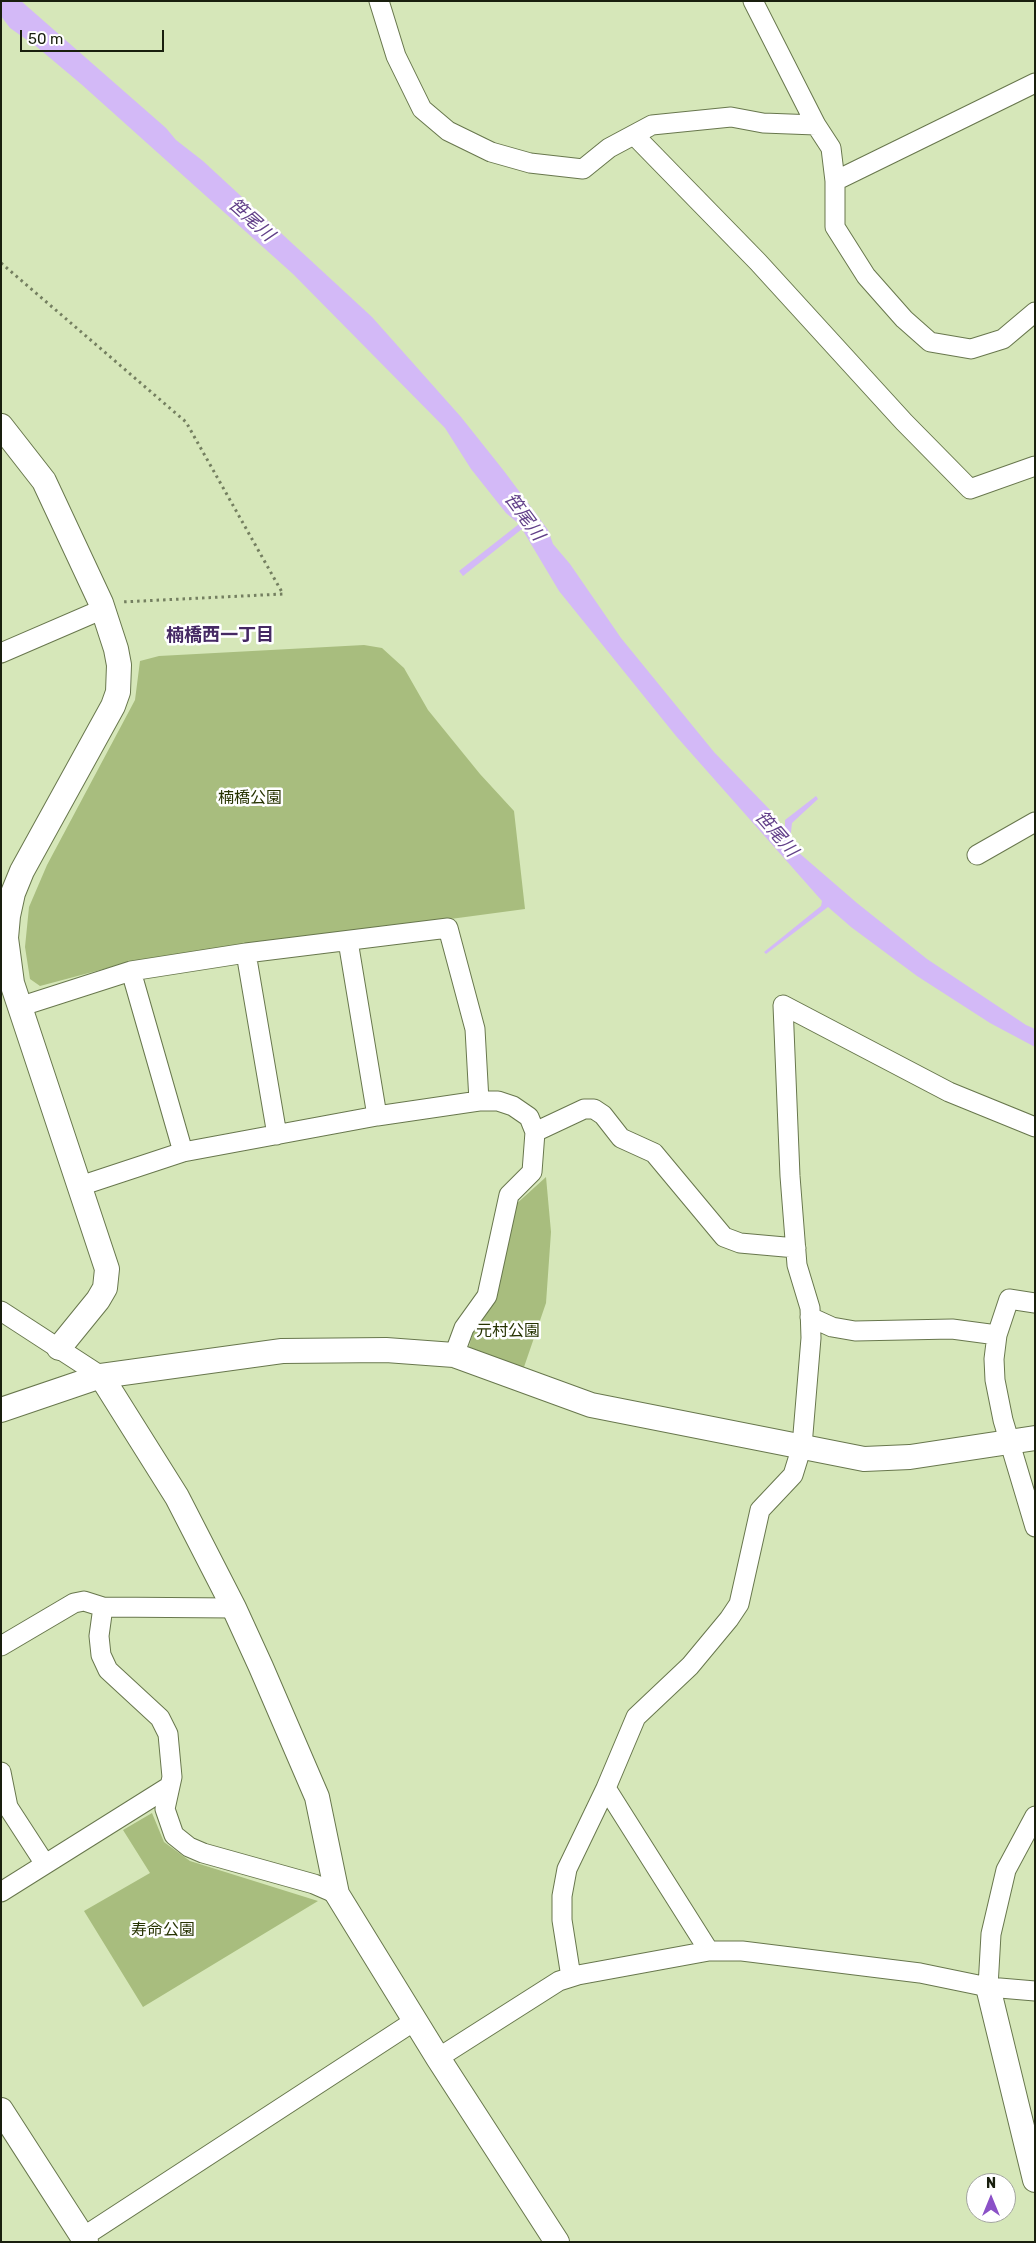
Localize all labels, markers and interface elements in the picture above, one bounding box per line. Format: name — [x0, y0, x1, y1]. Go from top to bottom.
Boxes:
scale bar — [22, 20, 166, 52]
text: 50 m — [28, 30, 63, 48]
water label: 笹尾川 — [224, 194, 278, 246]
water label: 笹尾川 — [499, 489, 549, 545]
district label: 楠橋西一丁目 — [166, 625, 274, 647]
park label: 楠橋公園 — [218, 788, 282, 808]
water label: 笹尾川 — [750, 807, 802, 861]
park label: 元村公園 — [476, 1321, 540, 1341]
park label: 寿命公園 — [131, 1920, 195, 1940]
north arrow — [966, 2173, 1016, 2223]
text: N — [986, 2175, 996, 2192]

